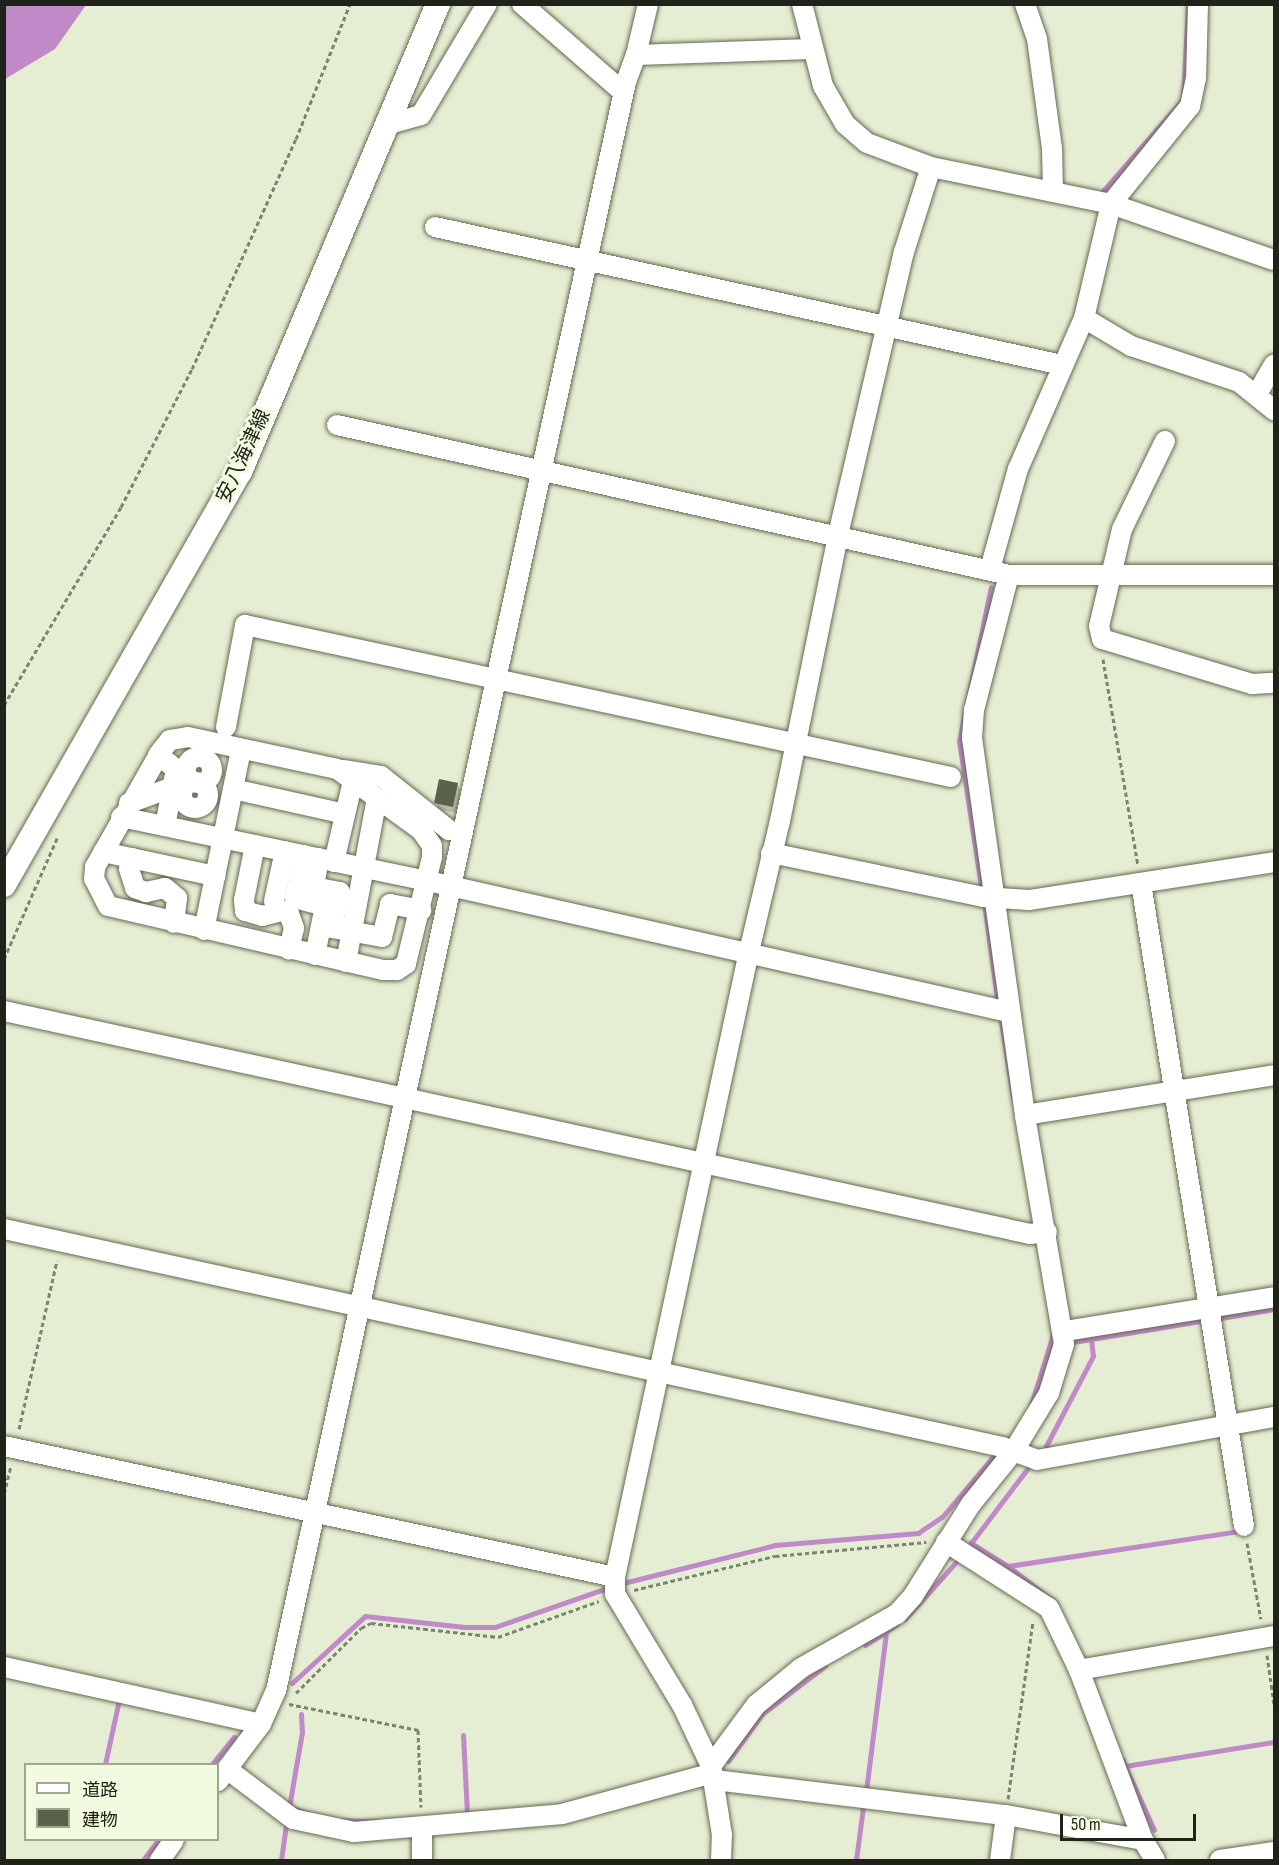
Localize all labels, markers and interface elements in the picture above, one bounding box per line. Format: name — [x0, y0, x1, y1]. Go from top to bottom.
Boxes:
street label: 安八海津線 — [212, 406, 276, 506]
legend — [24, 1763, 219, 1841]
text: 道路 — [82, 1780, 118, 1801]
scale bar — [1063, 1802, 1200, 1840]
text: 建物 — [82, 1810, 118, 1831]
text: 50 m — [1071, 1814, 1101, 1835]

